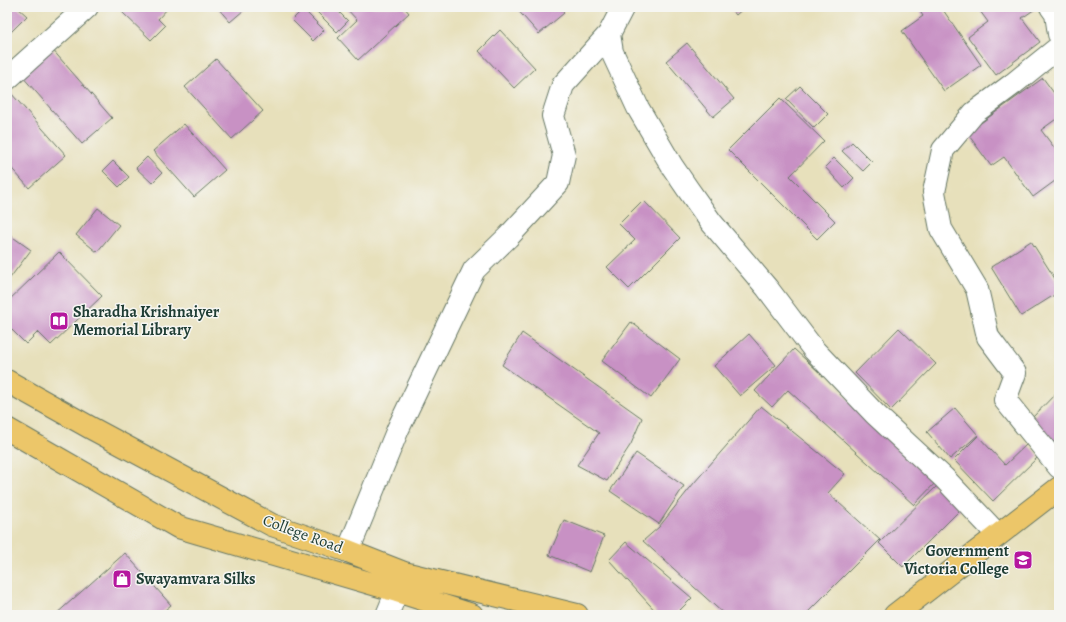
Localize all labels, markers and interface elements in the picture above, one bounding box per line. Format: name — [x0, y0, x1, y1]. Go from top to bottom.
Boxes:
place label: Sharadha Krishnaiyer Memorial Library — [73, 301, 220, 341]
library icon: Sharadha Krishnaiyer Memorial Library — [48, 310, 70, 332]
street label: College Road — [260, 509, 347, 559]
place label: Government Victoria College — [903, 540, 1010, 580]
school or university icon: Government Victoria College — [1012, 549, 1034, 571]
shop icon: Swayamvara Silks — [111, 568, 133, 590]
place label: Swayamvara Silks — [136, 568, 256, 590]

